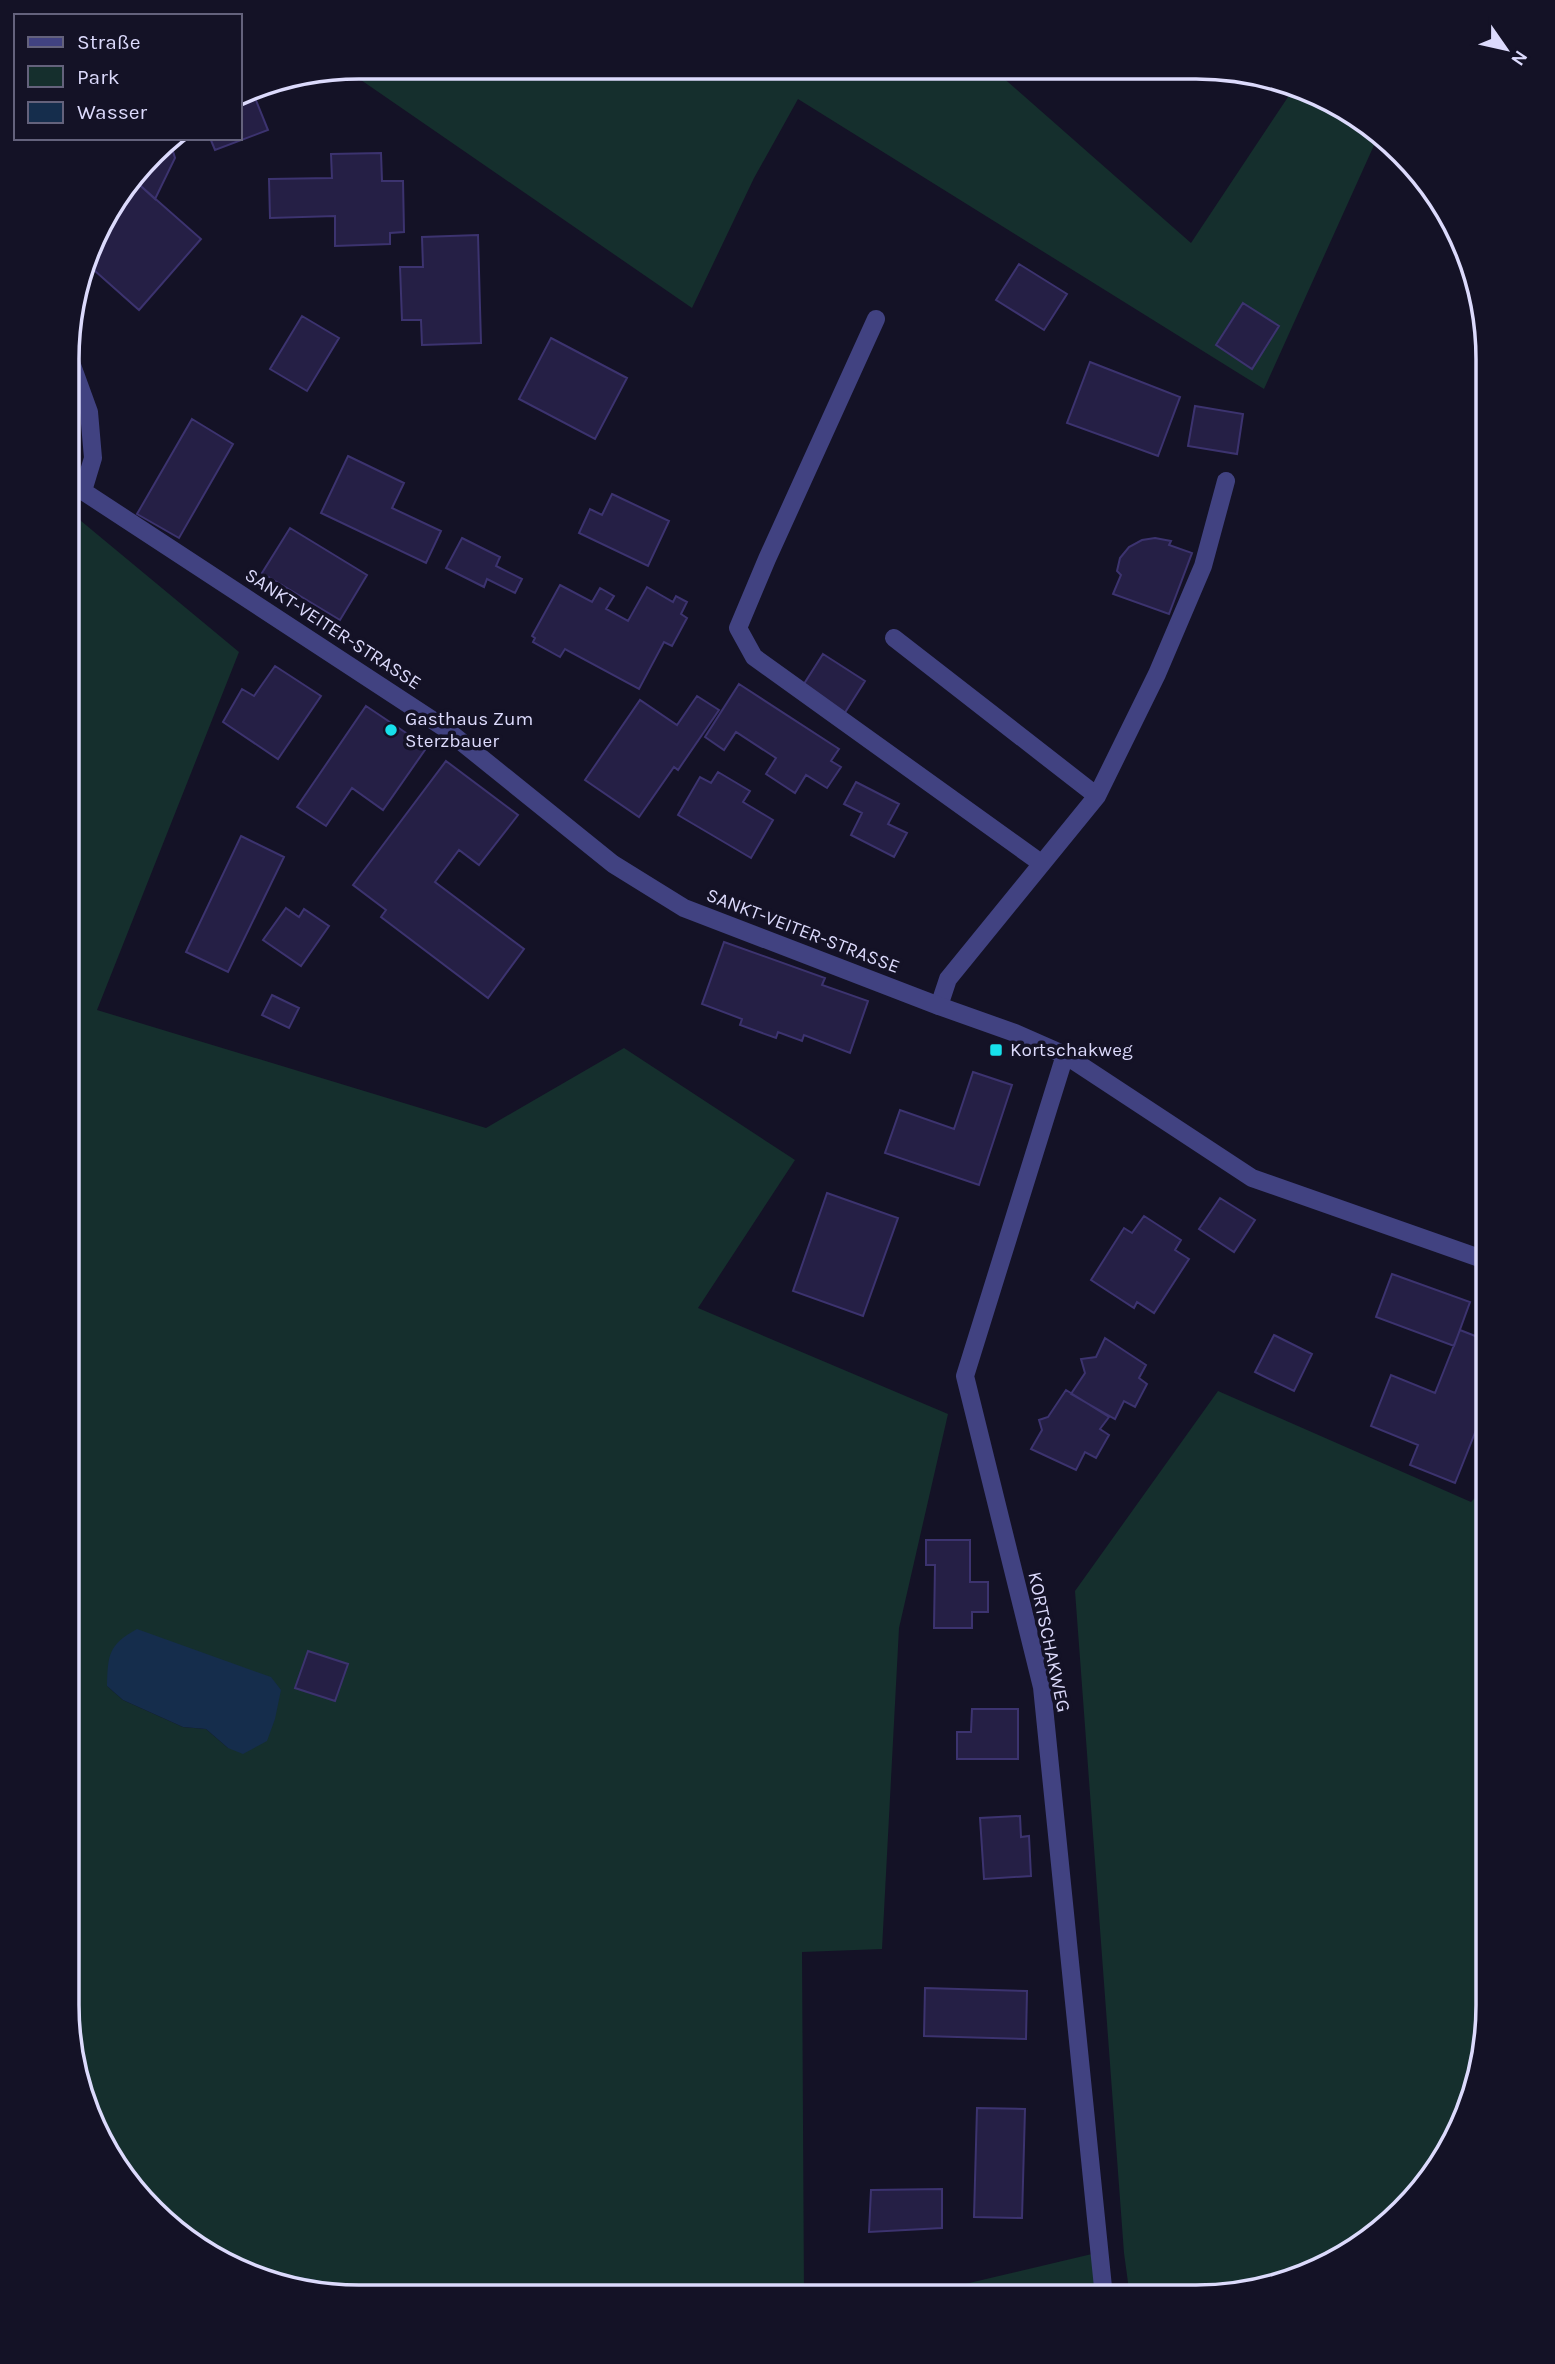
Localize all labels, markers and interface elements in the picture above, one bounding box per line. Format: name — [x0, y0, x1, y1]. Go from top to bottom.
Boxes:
legend — [14, 14, 242, 140]
north arrow — [1471, 14, 1541, 84]
text: Straße — [77, 30, 140, 54]
text: N — [1506, 46, 1532, 70]
text: Park — [77, 65, 120, 89]
text: Wasser — [77, 100, 148, 124]
street label: SANKT-VEITER-STRASSE — [241, 564, 425, 694]
place label: Gasthaus Zum Sterzbauer — [405, 708, 533, 752]
marker: Gasthaus Zum Sterzbauer — [383, 722, 399, 738]
street label: SANKT-VEITER-STRASSE — [703, 884, 903, 978]
place label: Kortschakweg — [1010, 1039, 1133, 1061]
marker: Kortschakweg — [988, 1042, 1004, 1058]
street label: KORTSCHAKWEG — [1023, 1570, 1075, 1714]

